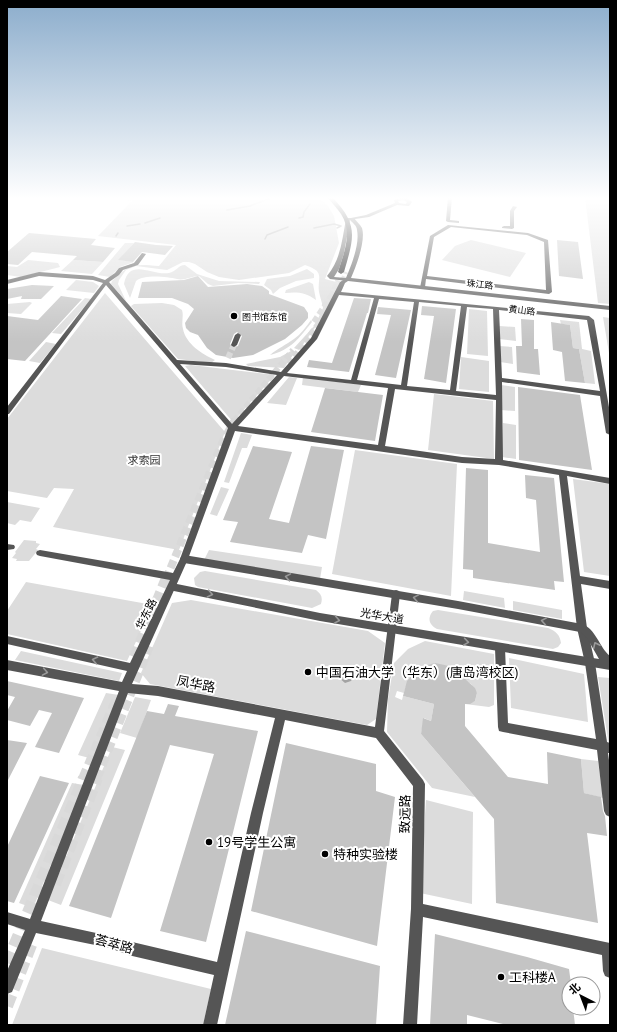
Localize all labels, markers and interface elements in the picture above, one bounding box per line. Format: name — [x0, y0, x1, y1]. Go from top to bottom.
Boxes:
street label: 珠江路 — [466, 277, 494, 291]
street label: 黄山路 — [508, 303, 536, 317]
marker: 图书馆东馆 — [229, 311, 239, 321]
place label: 图书馆东馆 — [242, 311, 287, 322]
park label: 求索园 — [128, 453, 161, 467]
one-way arrow — [284, 573, 291, 582]
one-way arrow — [207, 590, 213, 598]
one-way arrow — [413, 594, 419, 603]
street label: 华东路 — [132, 596, 160, 632]
street label: 光华大道 — [359, 605, 405, 627]
one-way arrow — [334, 615, 341, 624]
one-way arrow — [541, 617, 547, 626]
one-way arrow — [462, 637, 469, 646]
one-way arrow — [593, 642, 601, 650]
one-way arrow — [92, 656, 98, 664]
place label: 中国石油大学（华东）(唐岛湾校区) — [316, 664, 518, 681]
one-way arrow — [42, 667, 48, 676]
marker: 中国石油大学（华东）(唐岛湾校区) — [303, 667, 313, 677]
street label: 凤华路 — [175, 672, 217, 696]
street label: 致远路 — [396, 794, 414, 834]
place label: 19号学生公寓 — [217, 834, 296, 851]
marker: 19号学生公寓 — [204, 837, 214, 847]
place label: 特种实验楼 — [333, 846, 398, 863]
marker: 特种实验楼 — [320, 849, 330, 859]
street label: 荟萃路 — [93, 931, 135, 957]
place label: 工科楼A — [509, 969, 556, 986]
marker: 工科楼A — [496, 972, 506, 982]
north arrow — [561, 976, 601, 1016]
text: 北 — [566, 980, 583, 997]

